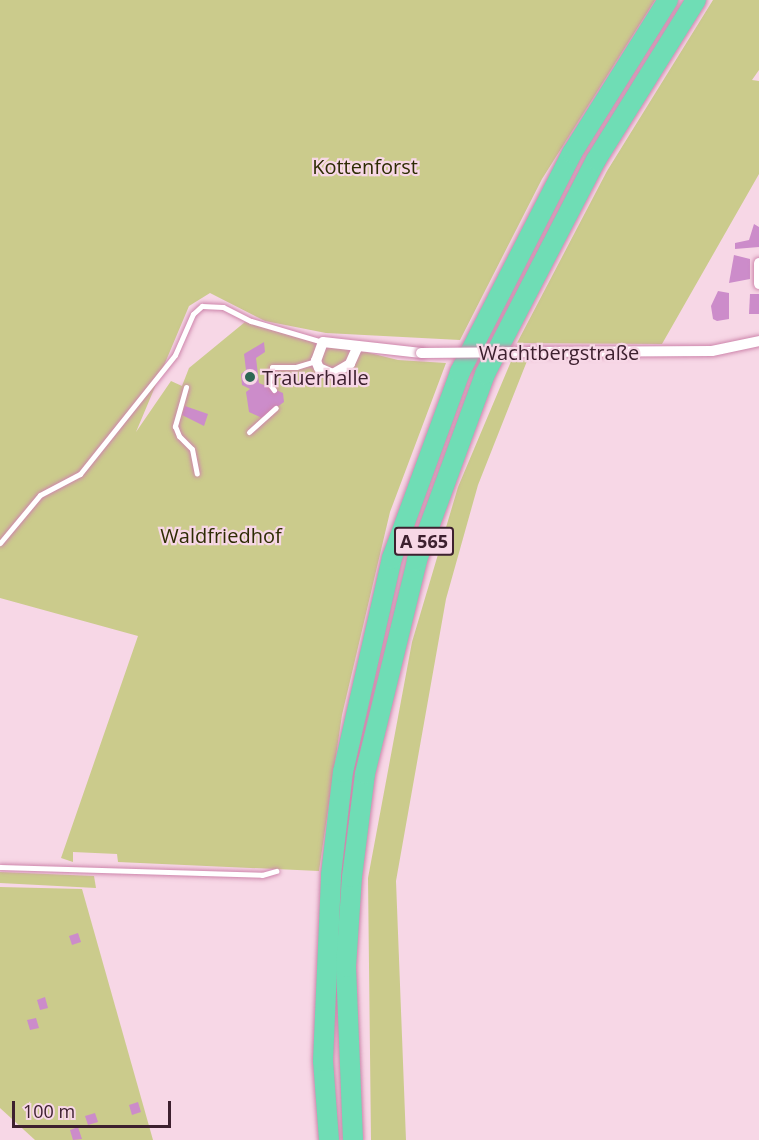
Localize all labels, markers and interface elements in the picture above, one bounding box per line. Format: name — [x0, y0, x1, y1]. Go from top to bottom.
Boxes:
park label: Kottenforst — [312, 154, 418, 178]
street label: Wachtbergstraße — [479, 340, 639, 364]
place label: Trauerhalle — [262, 365, 369, 389]
marker: Trauerhalle — [243, 370, 257, 384]
park label: Waldfriedhof — [160, 523, 282, 547]
road number: A 565 — [394, 526, 454, 556]
scale bar — [15, 1089, 174, 1127]
text: 100 m — [23, 1099, 75, 1123]

